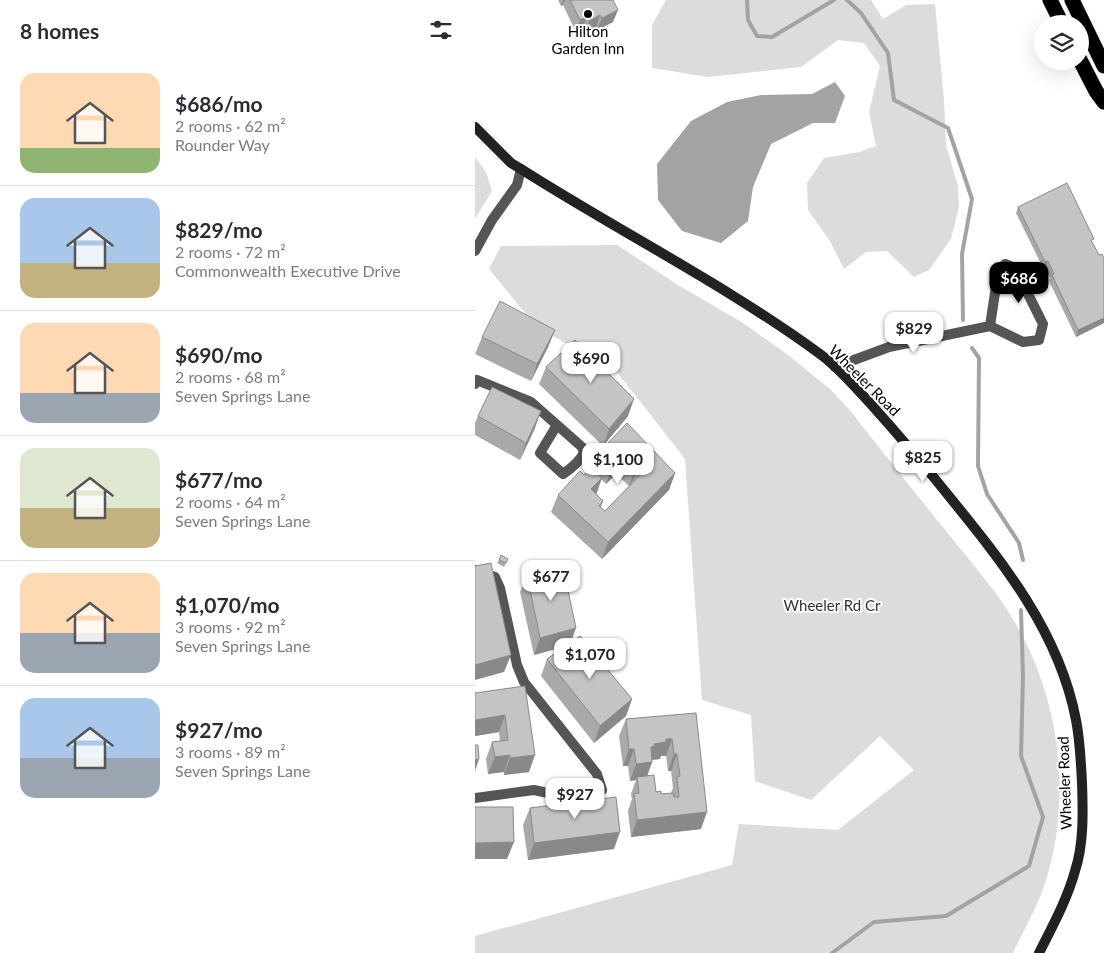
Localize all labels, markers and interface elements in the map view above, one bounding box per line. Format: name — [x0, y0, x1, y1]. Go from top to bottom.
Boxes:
marker: Hilton Garden Inn — [582, 8, 594, 20]
map controls — [1034, 15, 1089, 70]
button: layers — [1034, 15, 1089, 70]
icon: filters — [427, 16, 455, 44]
text: 8 homes — [20, 18, 99, 43]
place label: Hilton Garden Inn — [552, 22, 624, 57]
text: $686/mo — [175, 91, 263, 116]
icon: home — [60, 93, 120, 153]
text: 2 rooms · 62 m² — [175, 116, 286, 135]
text: Rounder Way — [175, 135, 270, 154]
text: $829/mo — [175, 217, 263, 242]
icon: home — [60, 218, 120, 278]
text: 2 rooms · 72 m² — [175, 242, 286, 261]
text: Commonwealth Executive Drive — [175, 261, 401, 280]
pin: $686 — [989, 262, 1049, 304]
text: $686 — [1000, 268, 1038, 287]
pin: $829 — [884, 312, 944, 354]
text: $829 — [895, 318, 933, 337]
street label: Wheeler Road — [826, 341, 904, 419]
text: $690/mo — [175, 342, 263, 367]
pin: $690 — [561, 342, 621, 384]
icon: home — [60, 343, 120, 403]
text: $690 — [572, 348, 610, 367]
text: 2 rooms · 68 m² — [175, 367, 286, 386]
text: Seven Springs Lane — [175, 386, 310, 405]
pin: $825 — [893, 440, 953, 483]
pin: $1,100 — [577, 442, 659, 485]
text: $825 — [904, 447, 942, 466]
text: $1,100 — [593, 449, 643, 468]
text: $677/mo — [175, 467, 263, 492]
icon: home — [60, 468, 120, 528]
text: 2 rooms · 64 m² — [175, 492, 286, 511]
text: Seven Springs Lane — [175, 511, 310, 530]
pin: $677 — [521, 560, 581, 602]
text: $677 — [532, 566, 570, 585]
text: $1,070/mo — [175, 592, 280, 617]
icon: home — [60, 593, 120, 653]
park label: Wheeler Rd Cr — [784, 596, 881, 614]
text: 3 rooms · 92 m² — [175, 617, 286, 636]
text: Seven Springs Lane — [175, 636, 310, 655]
pin: $1,070 — [549, 638, 631, 680]
text: $1,070 — [565, 644, 615, 663]
text: $927/mo — [175, 717, 263, 742]
icon: home — [60, 718, 120, 778]
street label: Wheeler Road — [1053, 736, 1075, 830]
text: 3 rooms · 89 m² — [175, 742, 286, 761]
text: Seven Springs Lane — [175, 761, 310, 780]
pin: $927 — [545, 778, 605, 820]
text: $927 — [556, 784, 594, 803]

